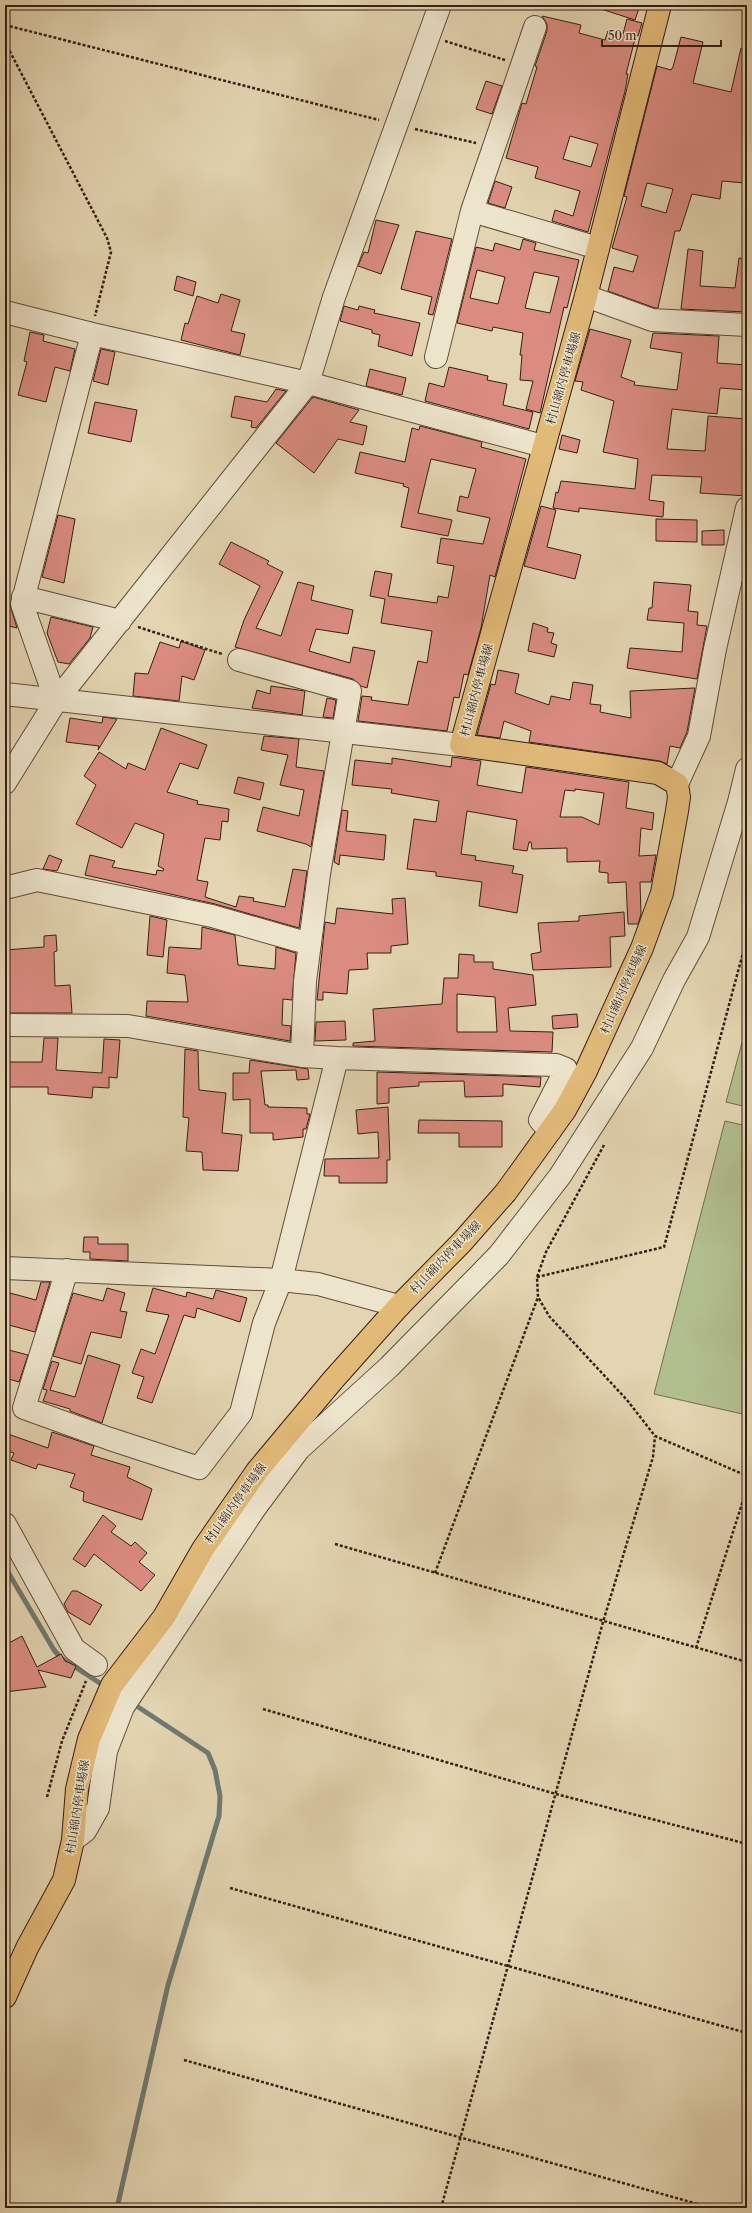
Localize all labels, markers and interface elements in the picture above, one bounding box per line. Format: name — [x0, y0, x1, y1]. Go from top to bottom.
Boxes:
scale bar — [602, 22, 721, 48]
text: 50 m — [608, 28, 637, 43]
street label: 村山綿内停車場線 — [543, 330, 583, 426]
street label: 村山綿内停車場線 — [456, 642, 496, 738]
street label: 村山綿内停車場線 — [597, 942, 649, 1036]
street label: 村山綿内停車場線 — [406, 1217, 484, 1297]
street label: 村山綿内停車場線 — [201, 1460, 269, 1546]
street label: 村山綿内停車場線 — [62, 1758, 92, 1856]

